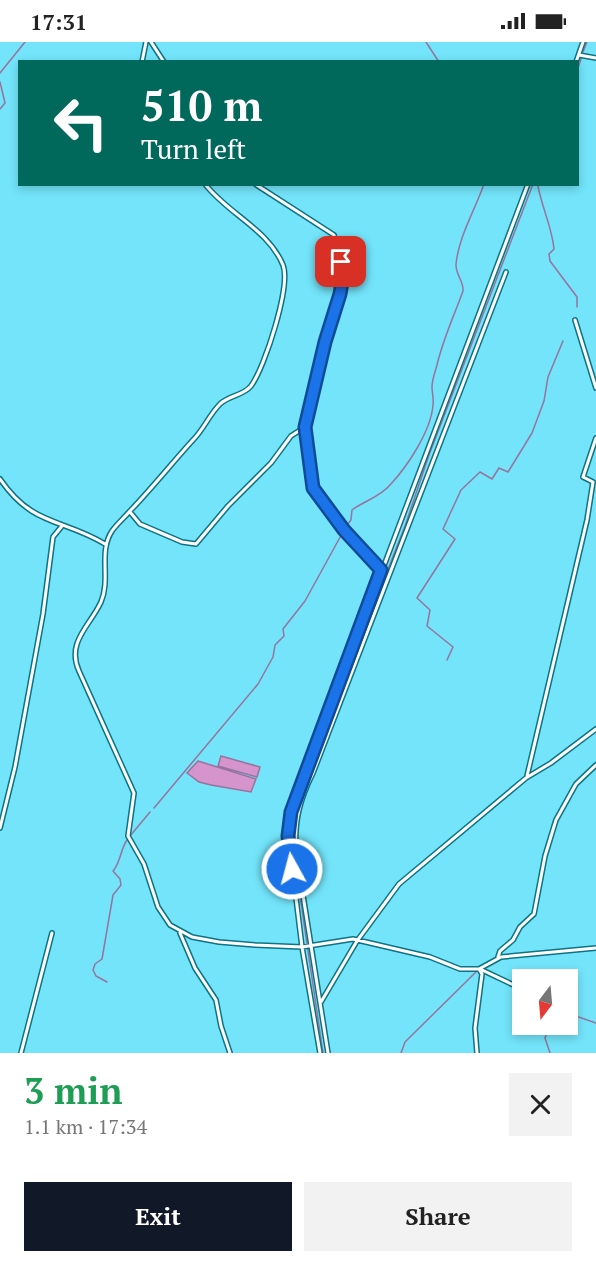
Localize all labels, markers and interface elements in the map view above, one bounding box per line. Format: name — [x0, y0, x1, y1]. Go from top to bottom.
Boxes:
text: 17:31 — [30, 7, 87, 36]
text: 510 m — [141, 77, 262, 133]
icon: left — [42, 84, 120, 162]
text: Turn left — [141, 131, 246, 167]
pin — [315, 236, 366, 287]
icon: arrive — [324, 245, 357, 278]
position arrow — [260, 837, 324, 901]
north arrow — [512, 969, 578, 1035]
map controls — [512, 969, 578, 1035]
text: 3 min — [24, 1067, 122, 1114]
button: close — [509, 1073, 572, 1136]
text: 1.1 km · 17:34 — [24, 1113, 147, 1140]
button: Exit — [24, 1182, 292, 1251]
button: Share — [304, 1182, 572, 1251]

